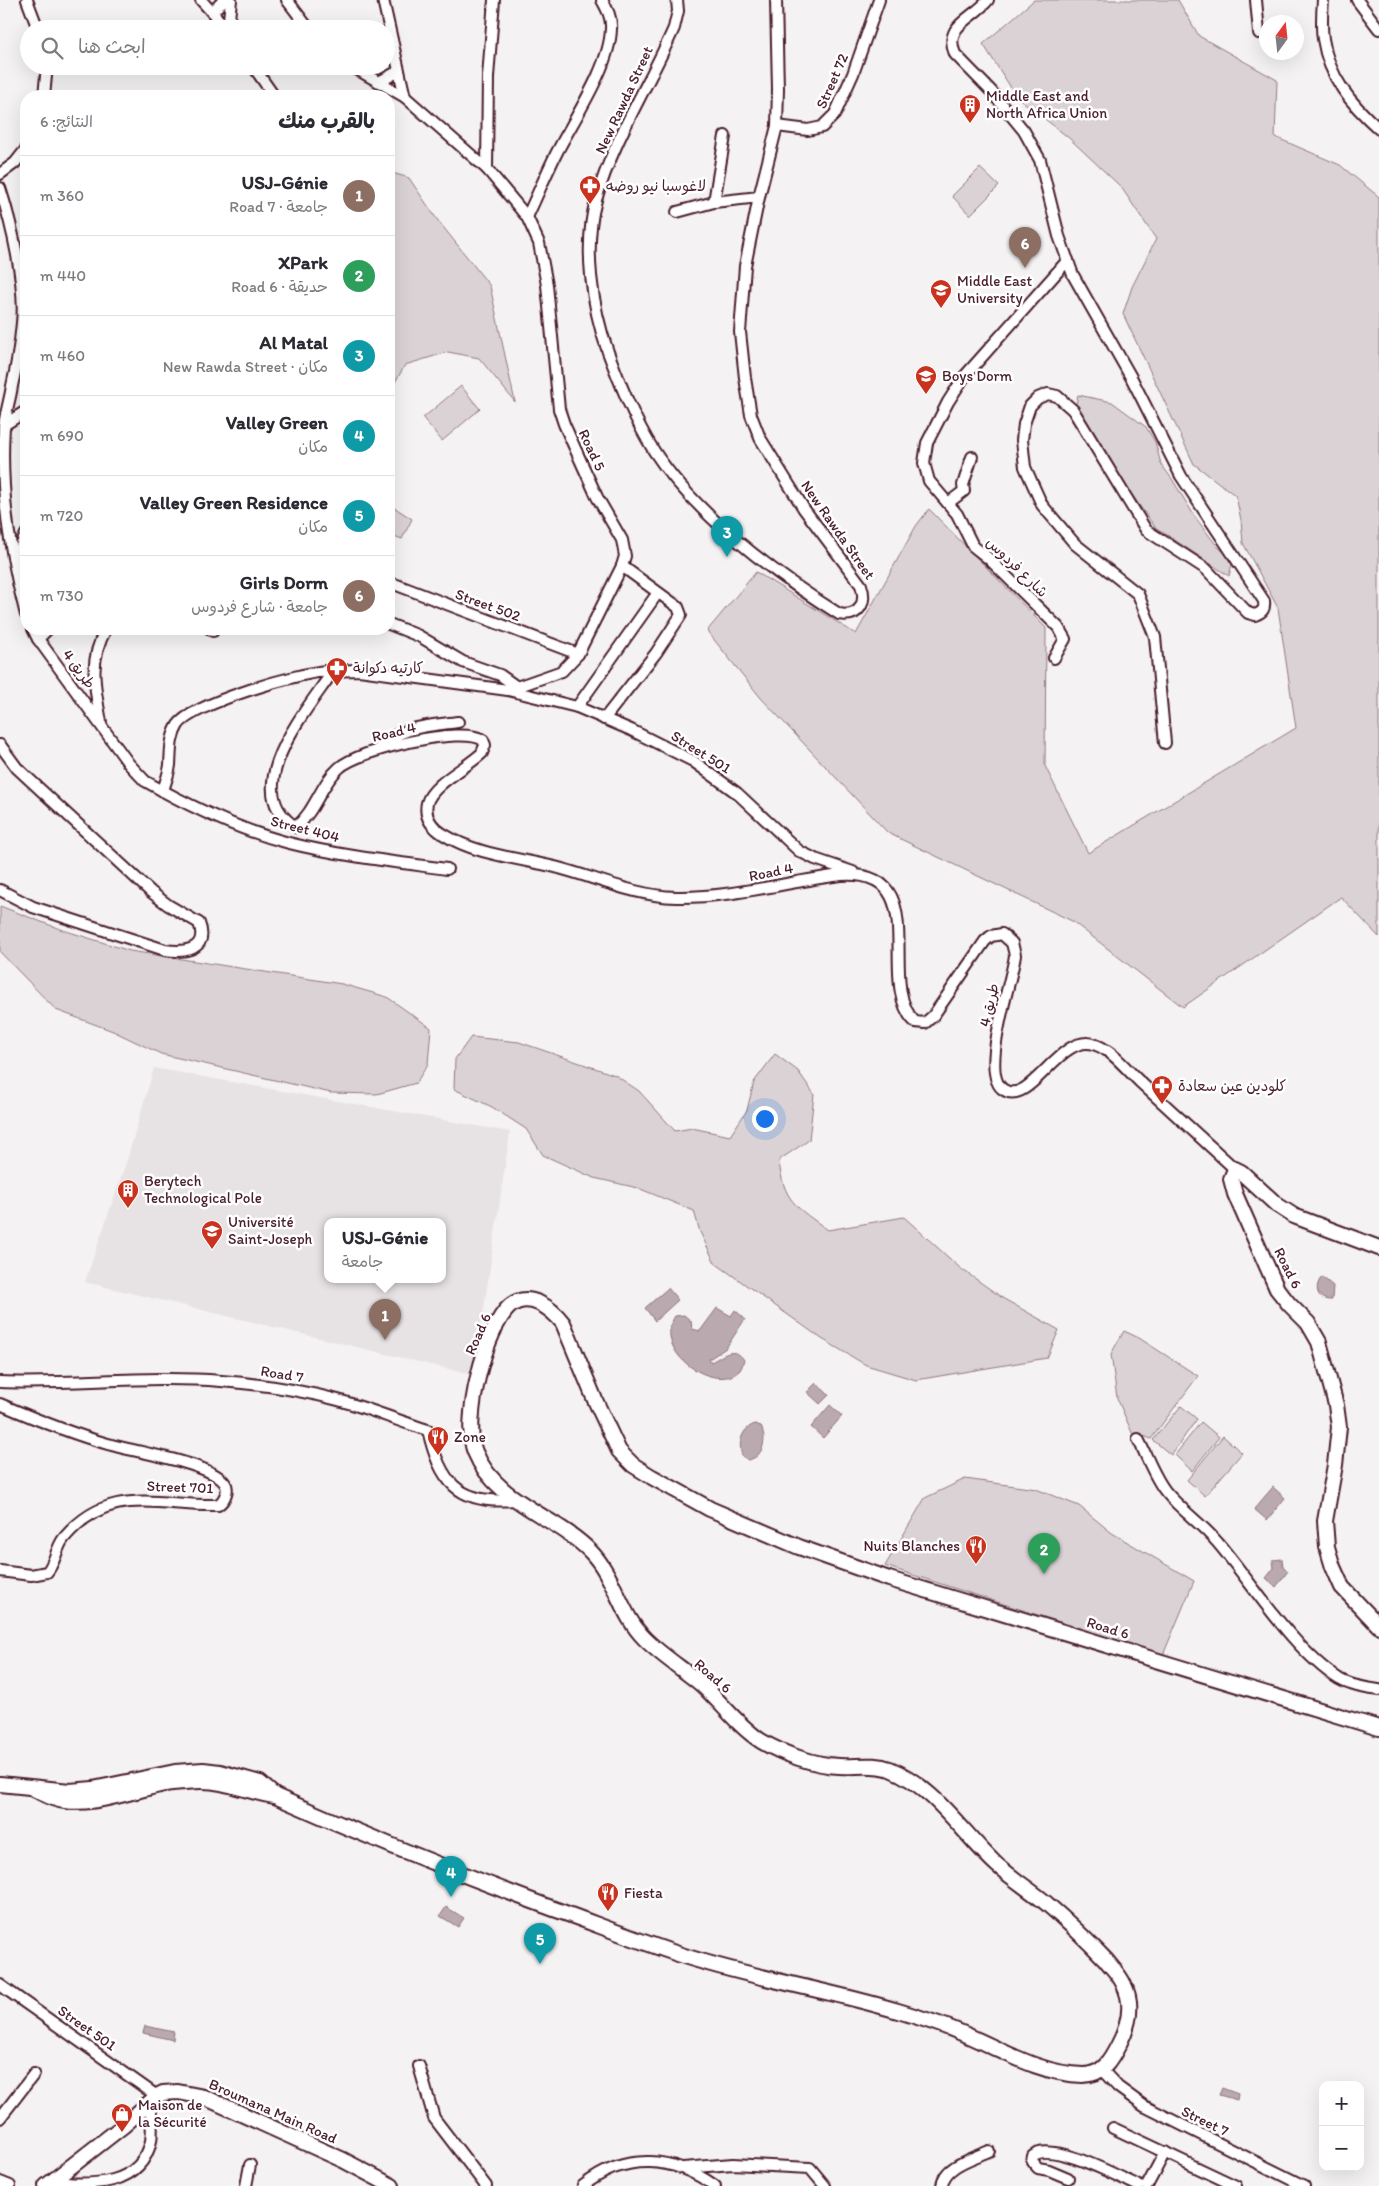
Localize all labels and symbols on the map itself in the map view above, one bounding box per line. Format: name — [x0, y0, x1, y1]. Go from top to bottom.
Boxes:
north arrow — [1259, 15, 1304, 60]
street label: New Rawda Street — [591, 43, 657, 157]
street label: Street 72 — [812, 51, 852, 111]
place label: Middle East and North Africa Union — [986, 87, 1107, 122]
building icon: Middle East and North Africa Union — [958, 93, 982, 124]
pharmacy icon: لاغوسبا نيو روضه — [578, 174, 602, 205]
place label: لاغوسبا نيو روضه — [606, 177, 706, 195]
pin: 6 — [1009, 227, 1041, 268]
place label: Middle East University — [957, 272, 1032, 307]
school or university icon: Middle East University — [929, 278, 953, 309]
school or university icon: Boys Dorm — [914, 364, 938, 395]
place label: Boys Dorm — [942, 367, 1013, 385]
street label: Road 5 — [575, 426, 609, 474]
street label: New Rawda Street — [797, 477, 879, 583]
pin: 3 — [711, 516, 743, 557]
street label: شارع فردوس — [982, 533, 1052, 602]
street label: Street 502 — [453, 585, 523, 625]
street label: طريق 4 — [59, 646, 99, 692]
pharmacy icon: كارتيه دكوانة — [325, 656, 349, 687]
place label: كارتيه دكوانة — [353, 659, 423, 677]
street label: Road 4 — [370, 718, 418, 746]
street label: Street 501 — [668, 727, 734, 777]
street label: Street 404 — [269, 812, 341, 846]
street label: Road 4 — [747, 859, 795, 885]
street label: طريق 4 — [975, 982, 1003, 1028]
pharmacy icon: كلودين عين سعادة — [1150, 1074, 1174, 1105]
place label: كلودين عين سعادة — [1178, 1077, 1286, 1096]
your location — [752, 1106, 778, 1132]
place label: Berytech Technological Pole — [144, 1172, 262, 1207]
building icon: Berytech Technological Pole — [116, 1178, 140, 1209]
place label: Université Saint-Joseph — [228, 1213, 313, 1248]
school or university icon: Université Saint-Joseph — [200, 1219, 224, 1250]
street label: Road 6 — [1270, 1244, 1306, 1292]
pin: 1 — [369, 1299, 401, 1340]
street label: Road 6 — [461, 1310, 495, 1358]
street label: Road 7 — [259, 1362, 305, 1386]
restaurant icon: Zone — [426, 1425, 450, 1456]
place label: Zone — [454, 1428, 486, 1446]
street label: Street 701 — [146, 1477, 214, 1497]
pin: 2 — [1028, 1533, 1060, 1574]
restaurant icon: Nuits Blanches — [964, 1534, 988, 1565]
place label: Nuits Blanches — [863, 1537, 960, 1555]
street label: Road 6 — [1085, 1613, 1132, 1643]
street label: Road 6 — [691, 1655, 735, 1697]
pin: 4 — [435, 1856, 467, 1897]
restaurant icon: Fiesta — [596, 1881, 620, 1912]
place label: Fiesta — [624, 1884, 663, 1902]
pin: 5 — [524, 1923, 556, 1964]
street label: Street 501 — [54, 2001, 120, 2055]
street label: Broumana Main Road — [206, 2075, 340, 2147]
place label: Maison de la Sécurité — [138, 2096, 207, 2131]
shop icon: Maison de la Sécurité — [110, 2102, 134, 2133]
street label: Street 7 — [1178, 2102, 1232, 2140]

